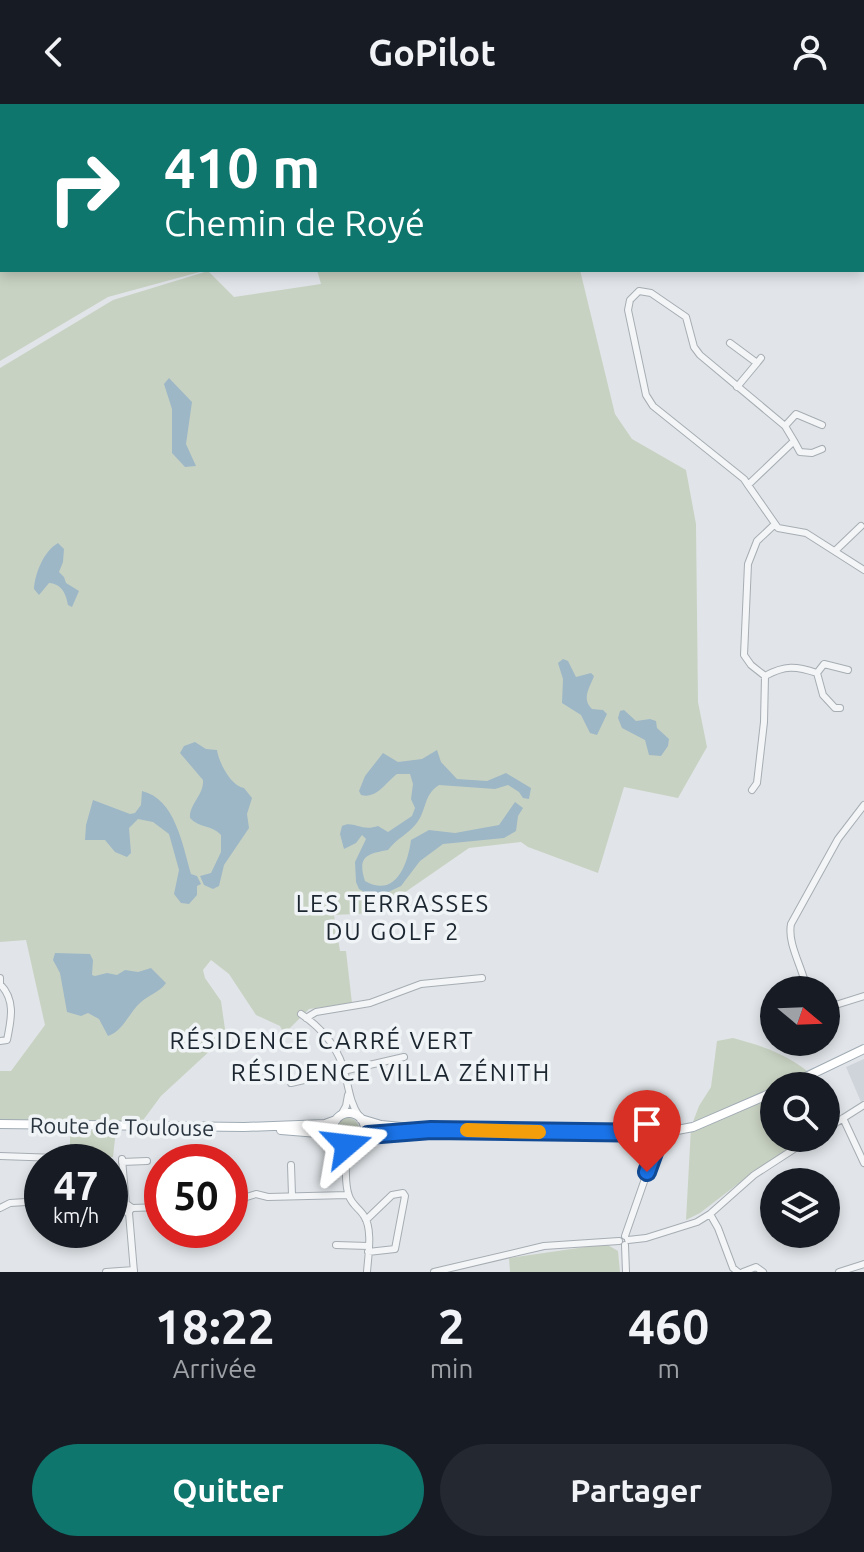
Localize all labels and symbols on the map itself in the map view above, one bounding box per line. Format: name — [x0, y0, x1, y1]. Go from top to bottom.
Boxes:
district label: LES TERRASSES DU GOLF 2 — [296, 890, 490, 945]
north arrow — [760, 976, 840, 1056]
district label: RÉSIDENCE CARRÉ VERT — [169, 1026, 475, 1054]
district label: RÉSIDENCE VILLA ZÉNITH — [231, 1058, 551, 1086]
pin — [613, 1090, 681, 1172]
position arrow — [305, 1103, 389, 1187]
street label: Route de Toulouse — [30, 1112, 214, 1140]
speed limit sign: 50 — [144, 1144, 248, 1248]

